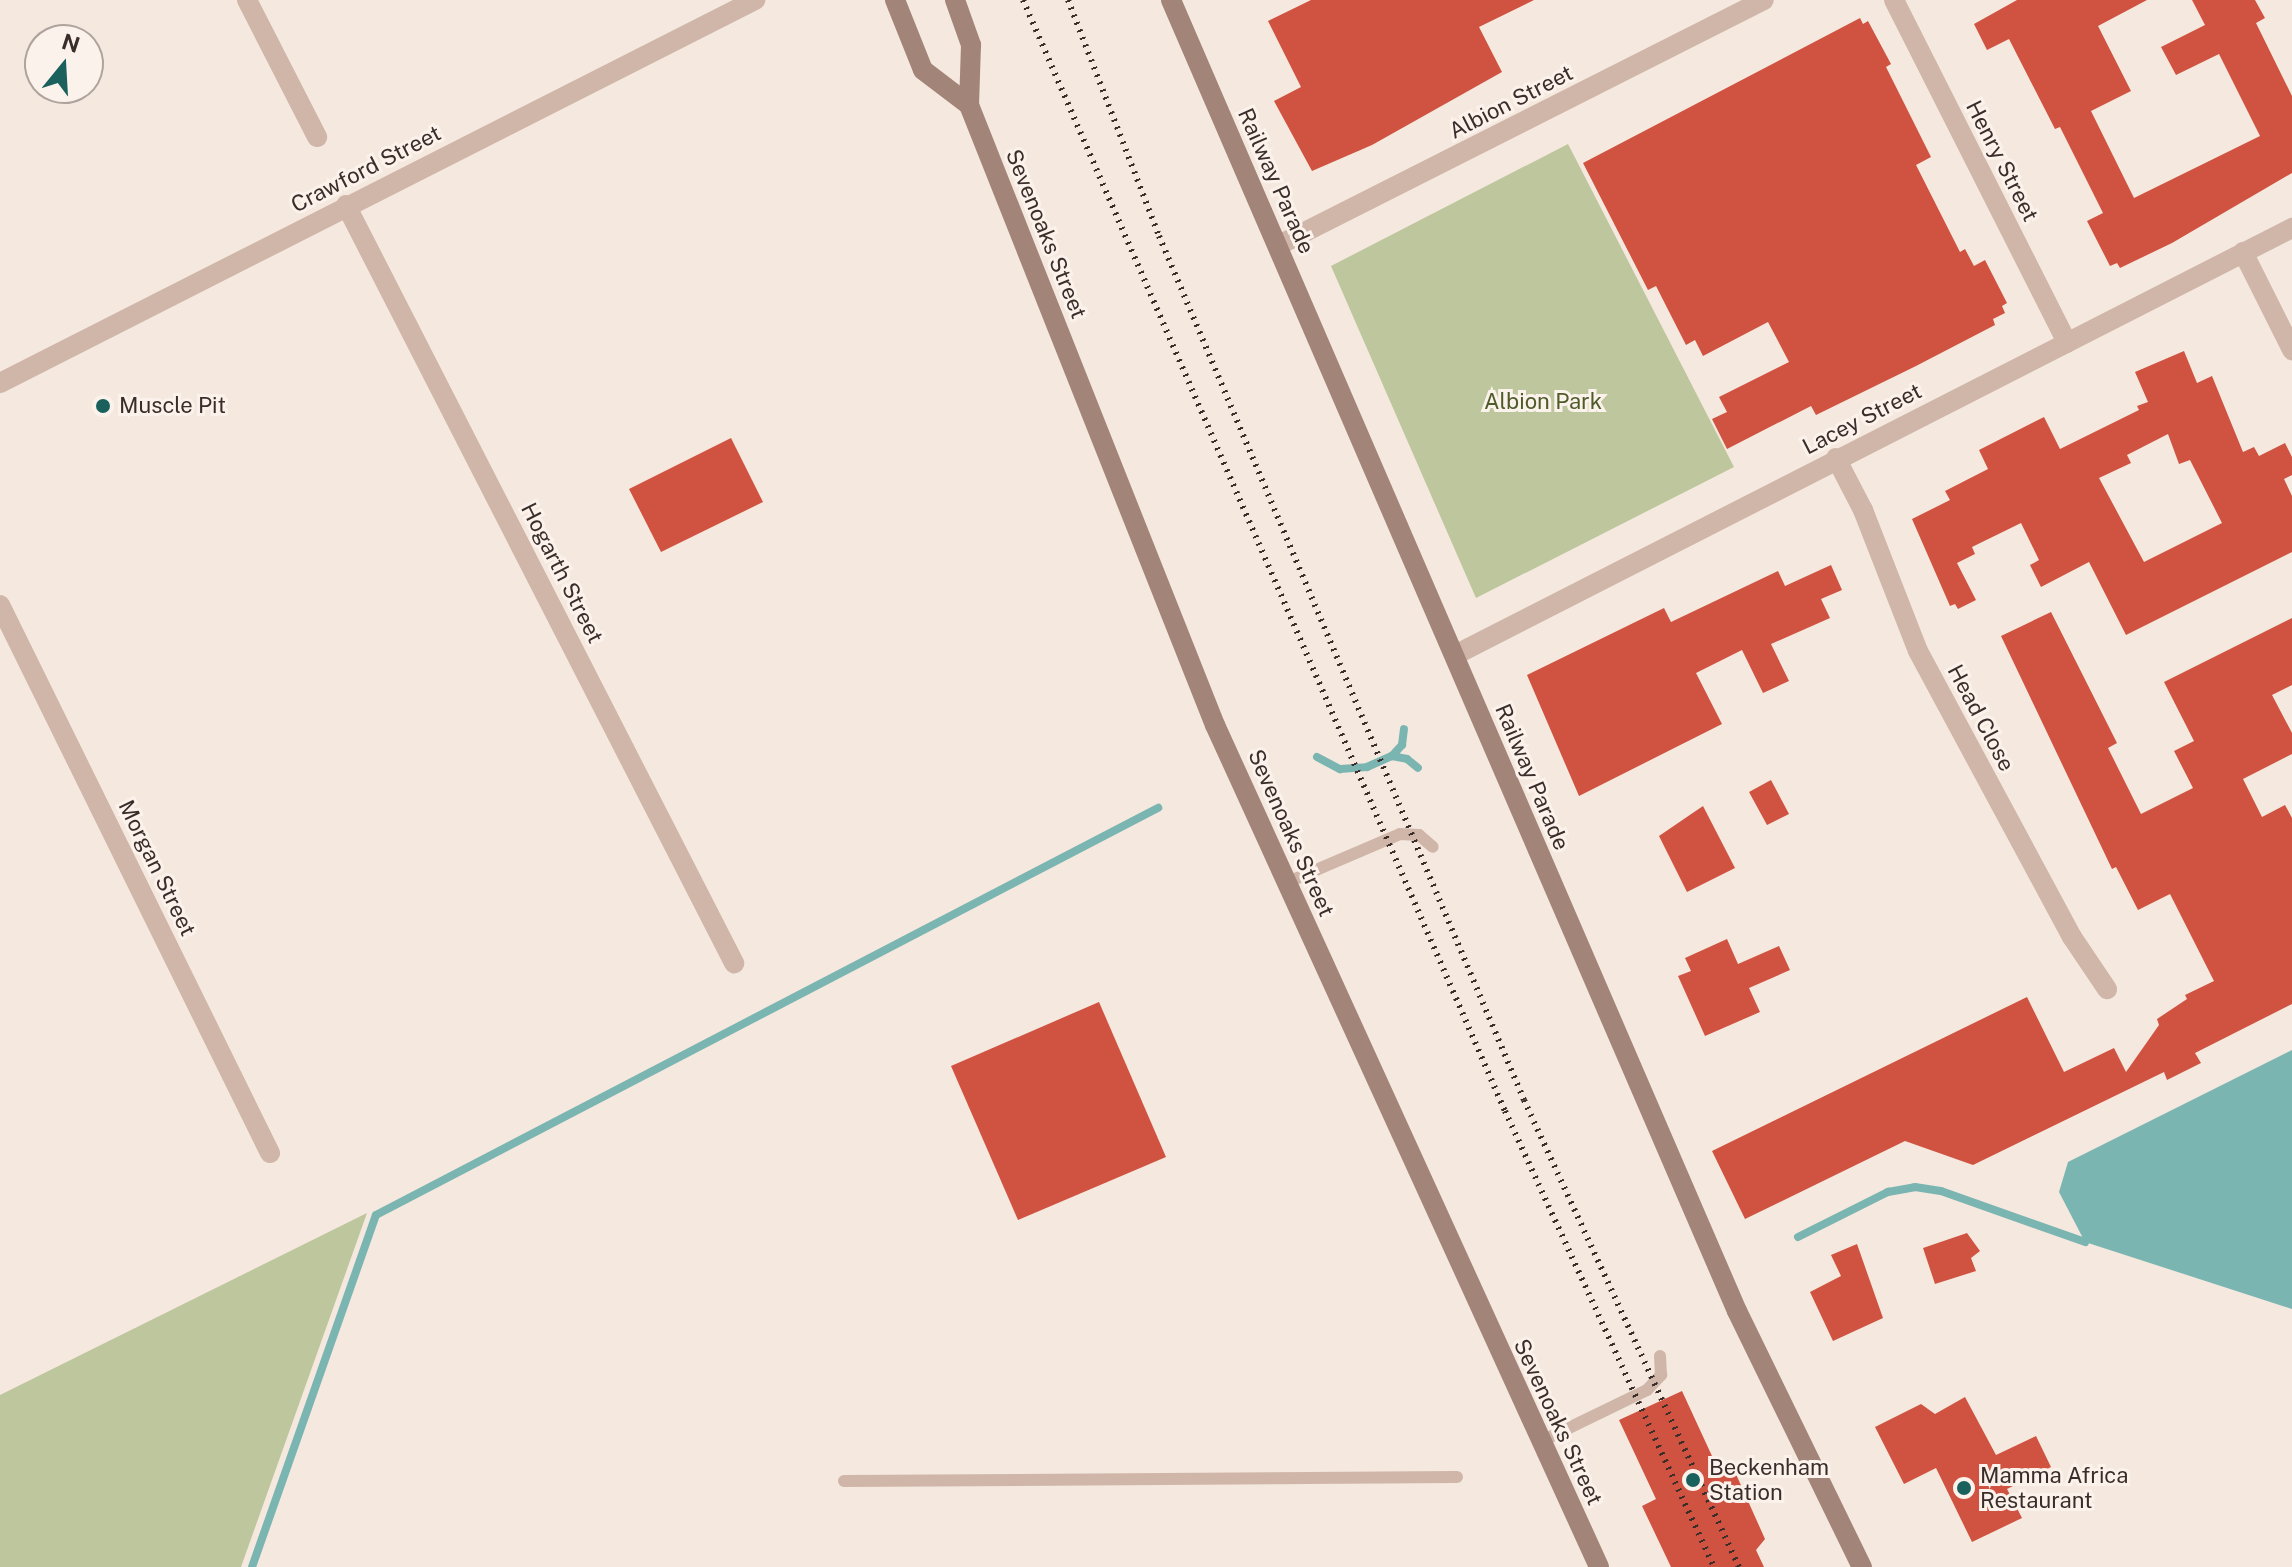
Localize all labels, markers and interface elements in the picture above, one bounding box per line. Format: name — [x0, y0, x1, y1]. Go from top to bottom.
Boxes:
north arrow — [24, 24, 104, 104]
text: N — [59, 28, 83, 58]
street label: Albion Street — [1445, 59, 1577, 145]
street label: Henry Street — [1960, 96, 2044, 226]
street label: Railway Parade — [1232, 104, 1320, 258]
street label: Crawford Street — [287, 120, 445, 218]
street label: Sevenoaks Street — [1000, 145, 1092, 323]
street label: Lacey Street — [1798, 378, 1926, 460]
park label: Albion Park — [1484, 389, 1602, 415]
place label: Muscle Pit — [119, 393, 226, 419]
marker: Muscle Pit — [94, 397, 112, 415]
street label: Hogarth Street — [515, 499, 609, 647]
street label: Head Close — [1942, 660, 2020, 776]
street label: Railway Parade — [1489, 700, 1575, 854]
street label: Sevenoaks Street — [1242, 745, 1340, 921]
street label: Morgan Street — [113, 796, 201, 940]
street label: Sevenoaks Street — [1508, 1335, 1608, 1509]
place label: Beckenham Station — [1709, 1454, 1829, 1506]
place label: Mamma Africa Restaurant — [1980, 1462, 2128, 1514]
marker: Beckenham Station — [1684, 1471, 1702, 1489]
marker: Mamma Africa Restaurant — [1955, 1479, 1973, 1497]

